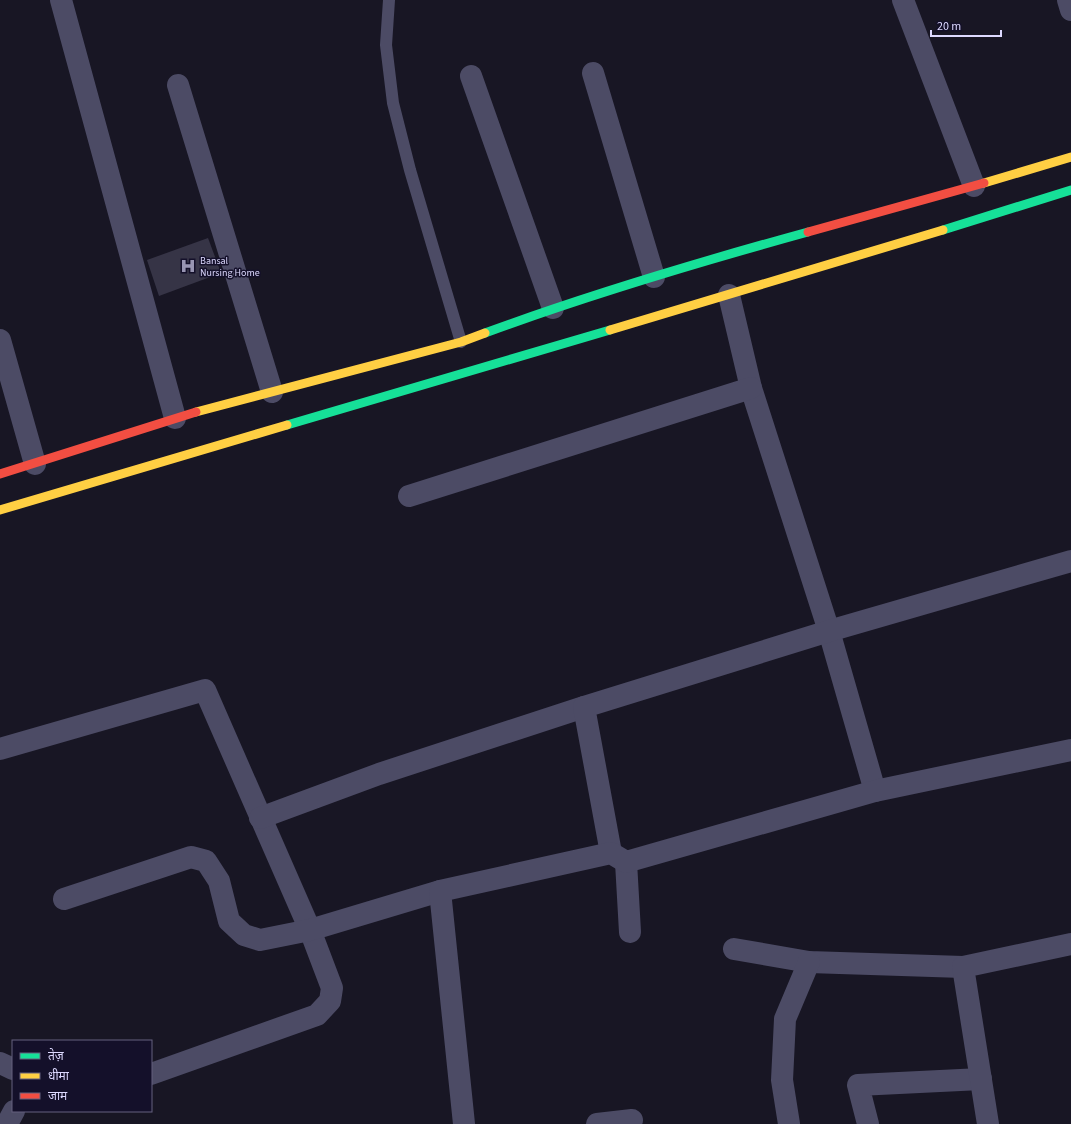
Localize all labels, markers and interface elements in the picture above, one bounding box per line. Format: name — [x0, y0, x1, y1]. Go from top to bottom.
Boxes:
scale bar — [931, 12, 1001, 38]
text: 20 m — [937, 18, 961, 35]
place label: Bansal Nursing Home — [200, 254, 260, 280]
hospital icon: Bansal Nursing Home — [179, 257, 197, 275]
legend — [12, 1040, 152, 1112]
text: तेज़ — [48, 1048, 65, 1065]
text: धीमा — [48, 1068, 70, 1085]
text: जाम — [48, 1088, 68, 1105]

